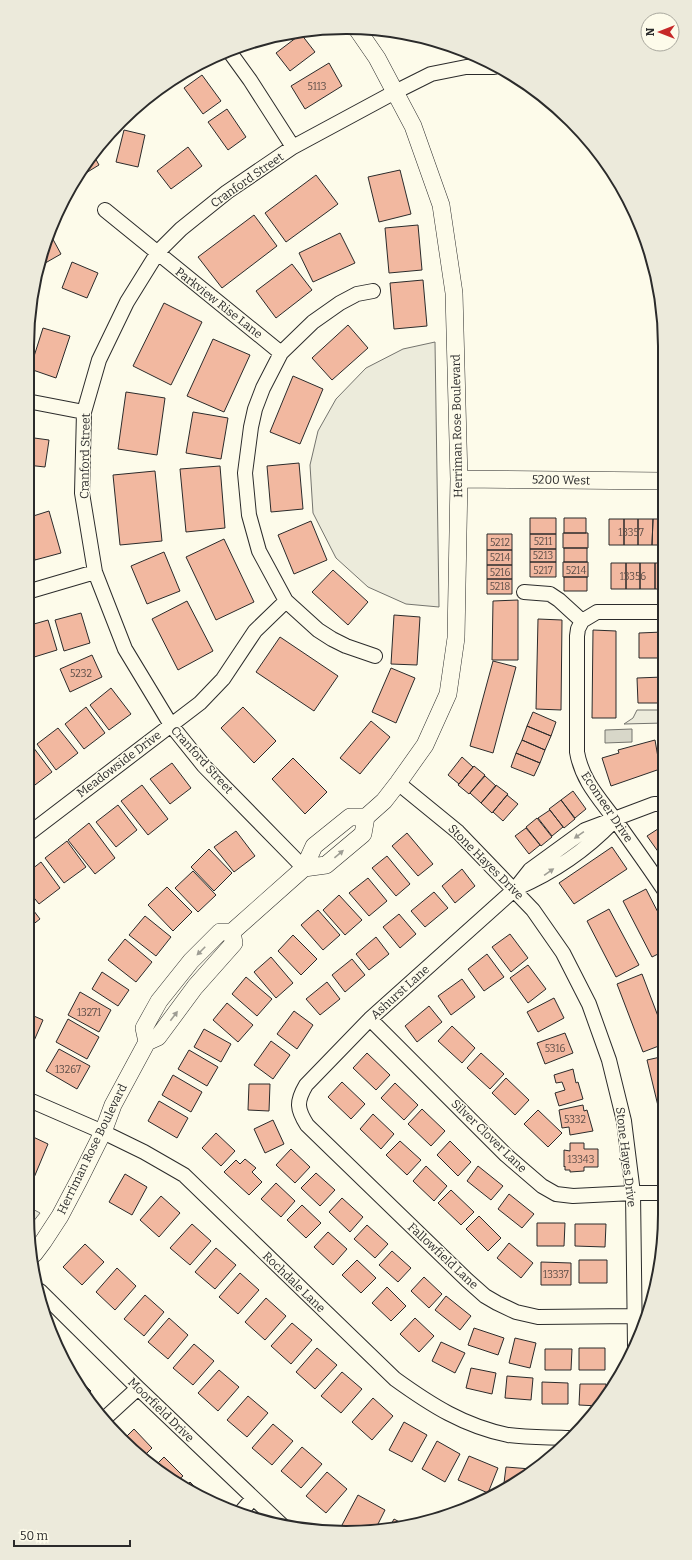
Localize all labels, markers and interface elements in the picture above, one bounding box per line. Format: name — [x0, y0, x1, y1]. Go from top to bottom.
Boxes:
north arrow — [640, 12, 680, 52]
text: N — [644, 27, 657, 36]
house number: 5113 — [307, 81, 327, 93]
street label: Cranford Street — [208, 149, 287, 210]
street label: Parkview Rise Lane — [173, 265, 265, 341]
street label: Herriman Rose Boulevard — [449, 354, 465, 498]
street label: Cranford Street — [77, 412, 93, 499]
street label: 5200 West — [532, 472, 591, 488]
house number: 13357 — [618, 527, 644, 539]
house number: 5211 — [534, 536, 552, 548]
house number: 5212 — [490, 537, 510, 549]
house number: 5213 — [533, 550, 553, 562]
house number: 5214 — [490, 552, 510, 564]
house number: 5217 — [533, 565, 553, 577]
house number: 5214 — [566, 565, 586, 577]
house number: 5216 — [490, 567, 510, 579]
house number: 13356 — [620, 571, 646, 583]
house number: 5218 — [490, 581, 510, 593]
house number: 5232 — [70, 668, 92, 680]
street label: Cranford Street — [168, 723, 236, 797]
street label: Meadowside Drive — [74, 728, 164, 800]
street label: Ecomeer Drive — [578, 769, 636, 845]
street label: Stone Hayes Drive — [445, 821, 527, 903]
one-way arrow — [574, 831, 585, 839]
one-way arrow — [334, 849, 344, 858]
one-way arrow — [544, 868, 555, 876]
one-way arrow — [196, 946, 206, 956]
street label: Ashurst Lane — [368, 962, 432, 1022]
house number: 13271 — [77, 1007, 101, 1019]
one-way arrow — [170, 1011, 178, 1021]
house number: 5316 — [545, 1043, 565, 1055]
house number: 13267 — [55, 1064, 81, 1076]
street label: Herriman Rose Boulevard — [54, 1081, 130, 1217]
street label: Silver Clover Lane — [448, 1097, 530, 1175]
street label: Stone Hayes Drive — [613, 1106, 639, 1208]
house number: 5332 — [564, 1114, 586, 1126]
house number: 13343 — [568, 1154, 595, 1166]
street label: Fallowfield Lane — [405, 1220, 481, 1292]
street label: Rochdale Lane — [260, 1249, 328, 1315]
house number: 13337 — [543, 1269, 569, 1281]
street label: Moorfield Drive — [125, 1375, 197, 1445]
scale bar — [14, 1522, 130, 1548]
text: 50 m — [20, 1529, 49, 1543]

